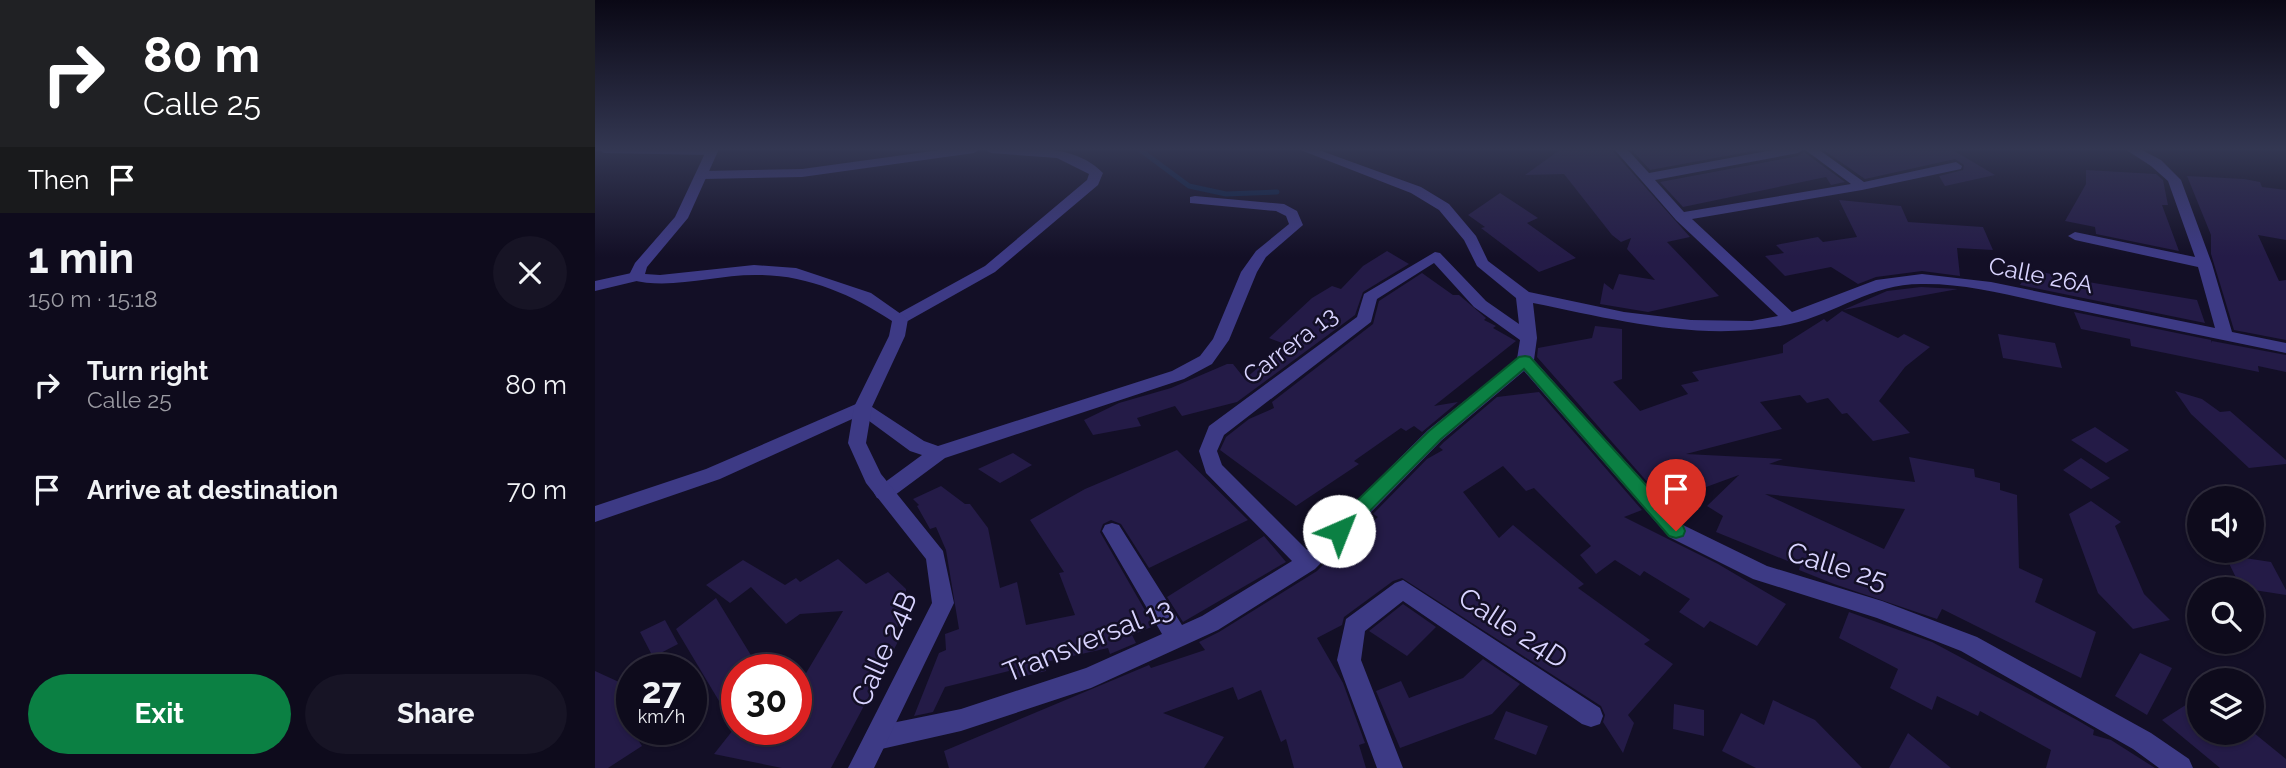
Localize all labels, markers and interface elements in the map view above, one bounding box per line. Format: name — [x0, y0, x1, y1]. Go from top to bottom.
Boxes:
text: 80 m — [143, 26, 260, 83]
icon: right — [28, 28, 119, 119]
text: Calle 25 — [143, 85, 261, 122]
icon: arrive — [103, 161, 141, 199]
text: Then — [28, 165, 89, 195]
text: 1 min — [28, 234, 134, 283]
button: close — [493, 236, 567, 310]
street label: Calle 26A — [1986, 251, 2096, 299]
text: 150 m · 15:18 — [28, 285, 158, 312]
street label: Carrera 13 — [1237, 300, 1343, 390]
text: Turn right — [87, 356, 208, 386]
icon: right — [28, 366, 66, 404]
text: 80 m — [505, 370, 567, 400]
text: Calle 25 — [87, 386, 172, 413]
pin — [1646, 459, 1706, 531]
icon: arrive — [1657, 470, 1695, 508]
icon: arrive — [28, 471, 66, 509]
text: Arrive at destination — [87, 475, 338, 505]
text: 70 m — [507, 475, 567, 505]
map controls — [2187, 486, 2264, 745]
button: sound — [2187, 486, 2264, 563]
position arrow — [1302, 494, 1376, 568]
street label: Calle 25 — [1783, 535, 1891, 597]
button: search — [2187, 577, 2264, 654]
street label: Calle 24D — [1452, 581, 1574, 675]
street label: Calle 24B — [844, 587, 924, 711]
street label: Transversal 13 — [999, 591, 1177, 689]
speed limit sign: 30 — [721, 654, 812, 745]
button: layers — [2187, 668, 2264, 745]
text: 27 — [642, 670, 681, 711]
button: Exit — [28, 674, 291, 754]
button: Share — [305, 674, 567, 754]
text: km/h — [638, 706, 685, 727]

